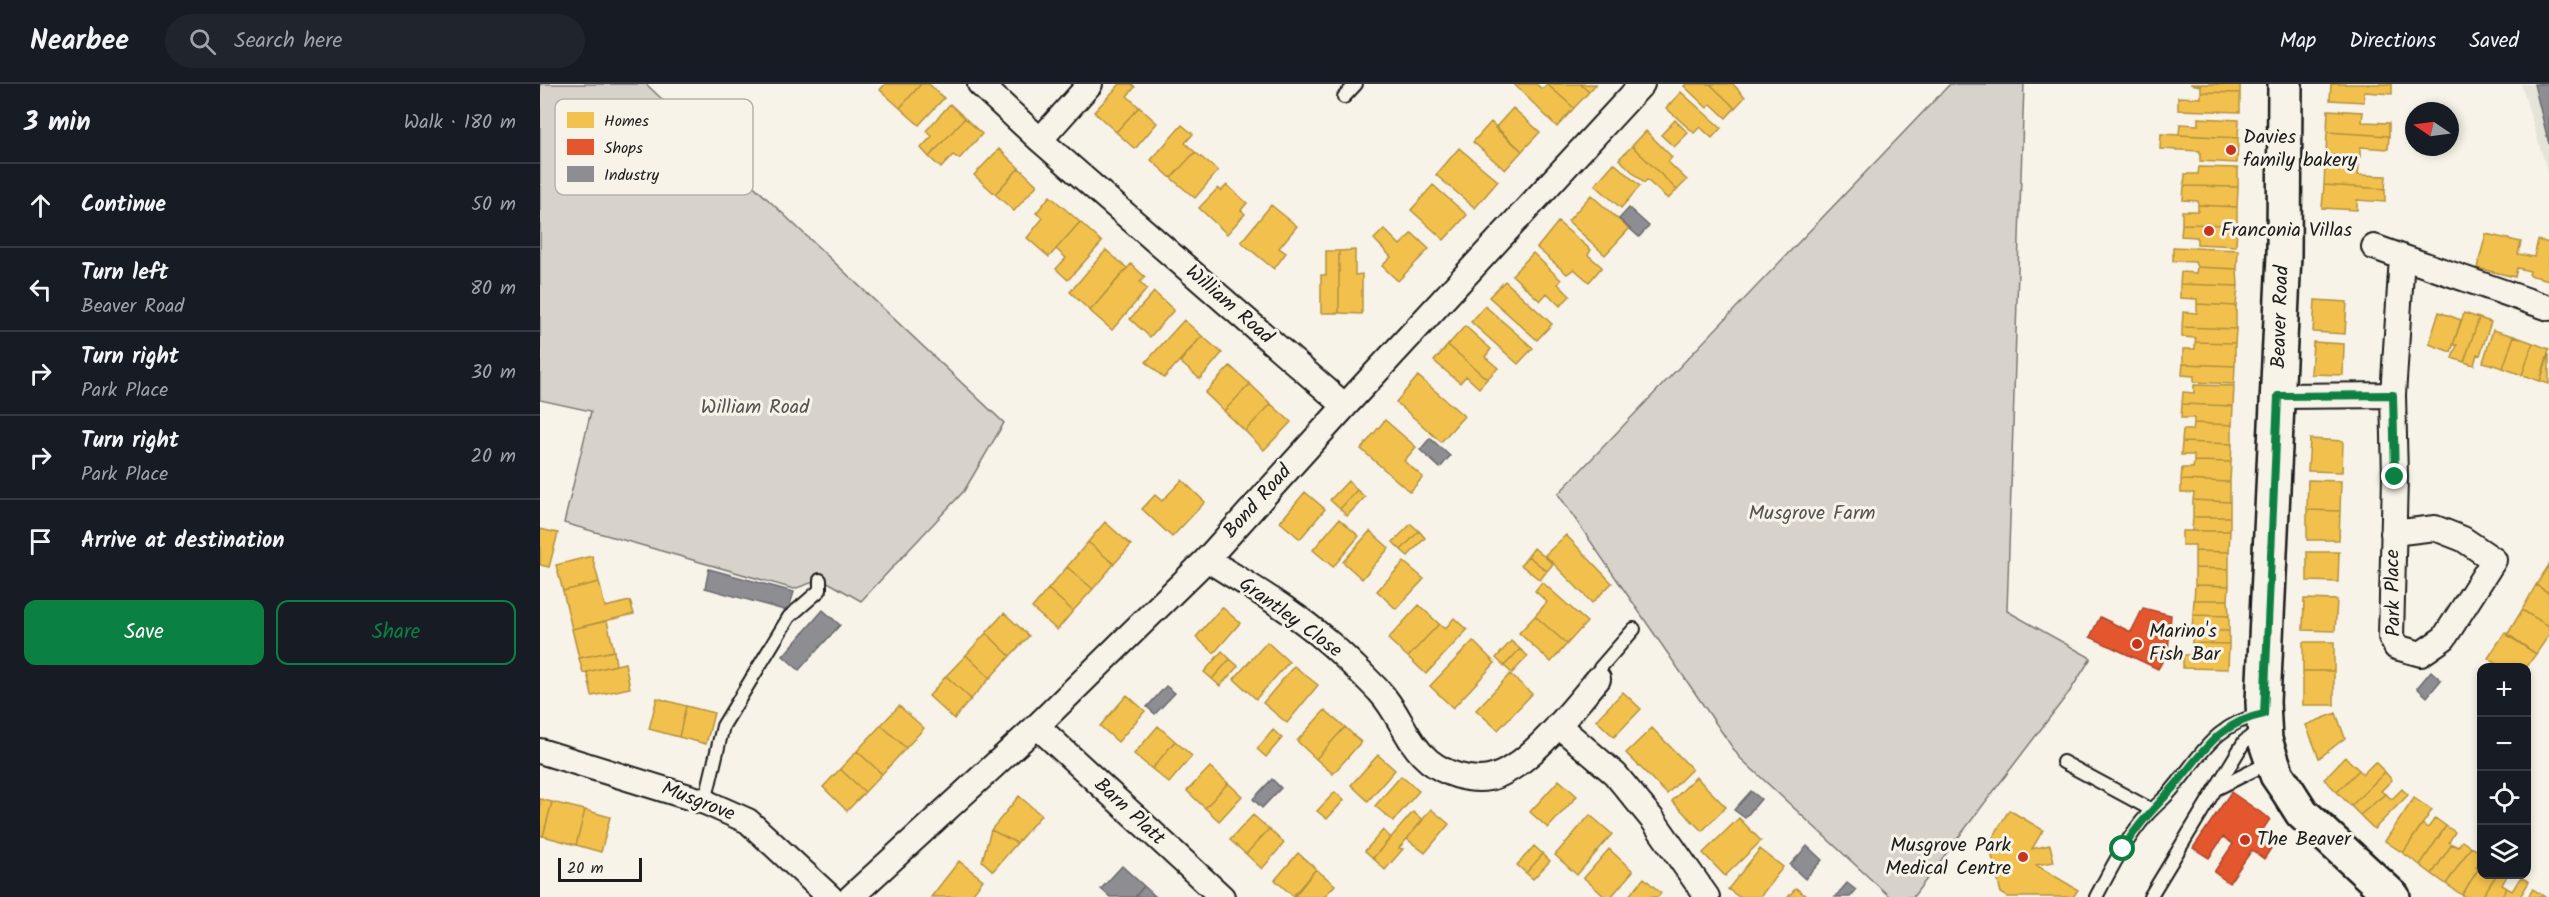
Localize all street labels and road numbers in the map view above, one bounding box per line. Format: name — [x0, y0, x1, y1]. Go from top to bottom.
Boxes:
street label: William Road — [1178, 257, 1281, 353]
street label: Beaver Road — [2263, 264, 2299, 369]
street label: Bond Road — [1216, 457, 1301, 546]
street label: Park Place — [2377, 549, 2411, 637]
street label: Grantley Close — [1231, 569, 1349, 667]
street label: Barn Platt — [1086, 770, 1172, 854]
street label: Musgrove — [657, 773, 739, 831]

